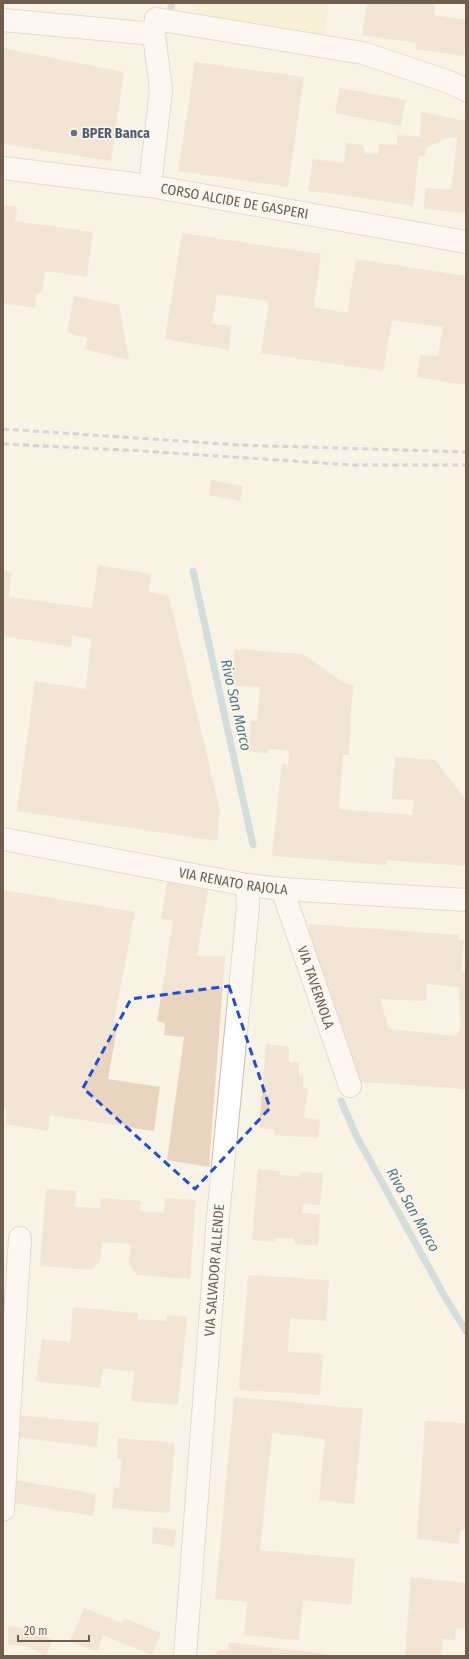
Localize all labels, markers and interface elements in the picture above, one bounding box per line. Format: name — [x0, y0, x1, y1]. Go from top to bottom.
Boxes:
place label: BPER Banca — [82, 125, 150, 142]
marker: BPER Banca — [69, 128, 79, 138]
street label: CORSO ALCIDE DE GASPERI — [159, 180, 310, 223]
water label: Rivo San Marco — [217, 657, 255, 753]
street label: VIA RENATO RAJOLA — [177, 864, 289, 898]
street label: VIA TAVERNOLA — [293, 944, 338, 1032]
water label: Rivo San Marco — [382, 1165, 444, 1255]
street label: VIA SALVADOR ALLENDE — [201, 1203, 228, 1337]
scale bar — [18, 1617, 89, 1643]
text: 20 m — [24, 1624, 48, 1638]

